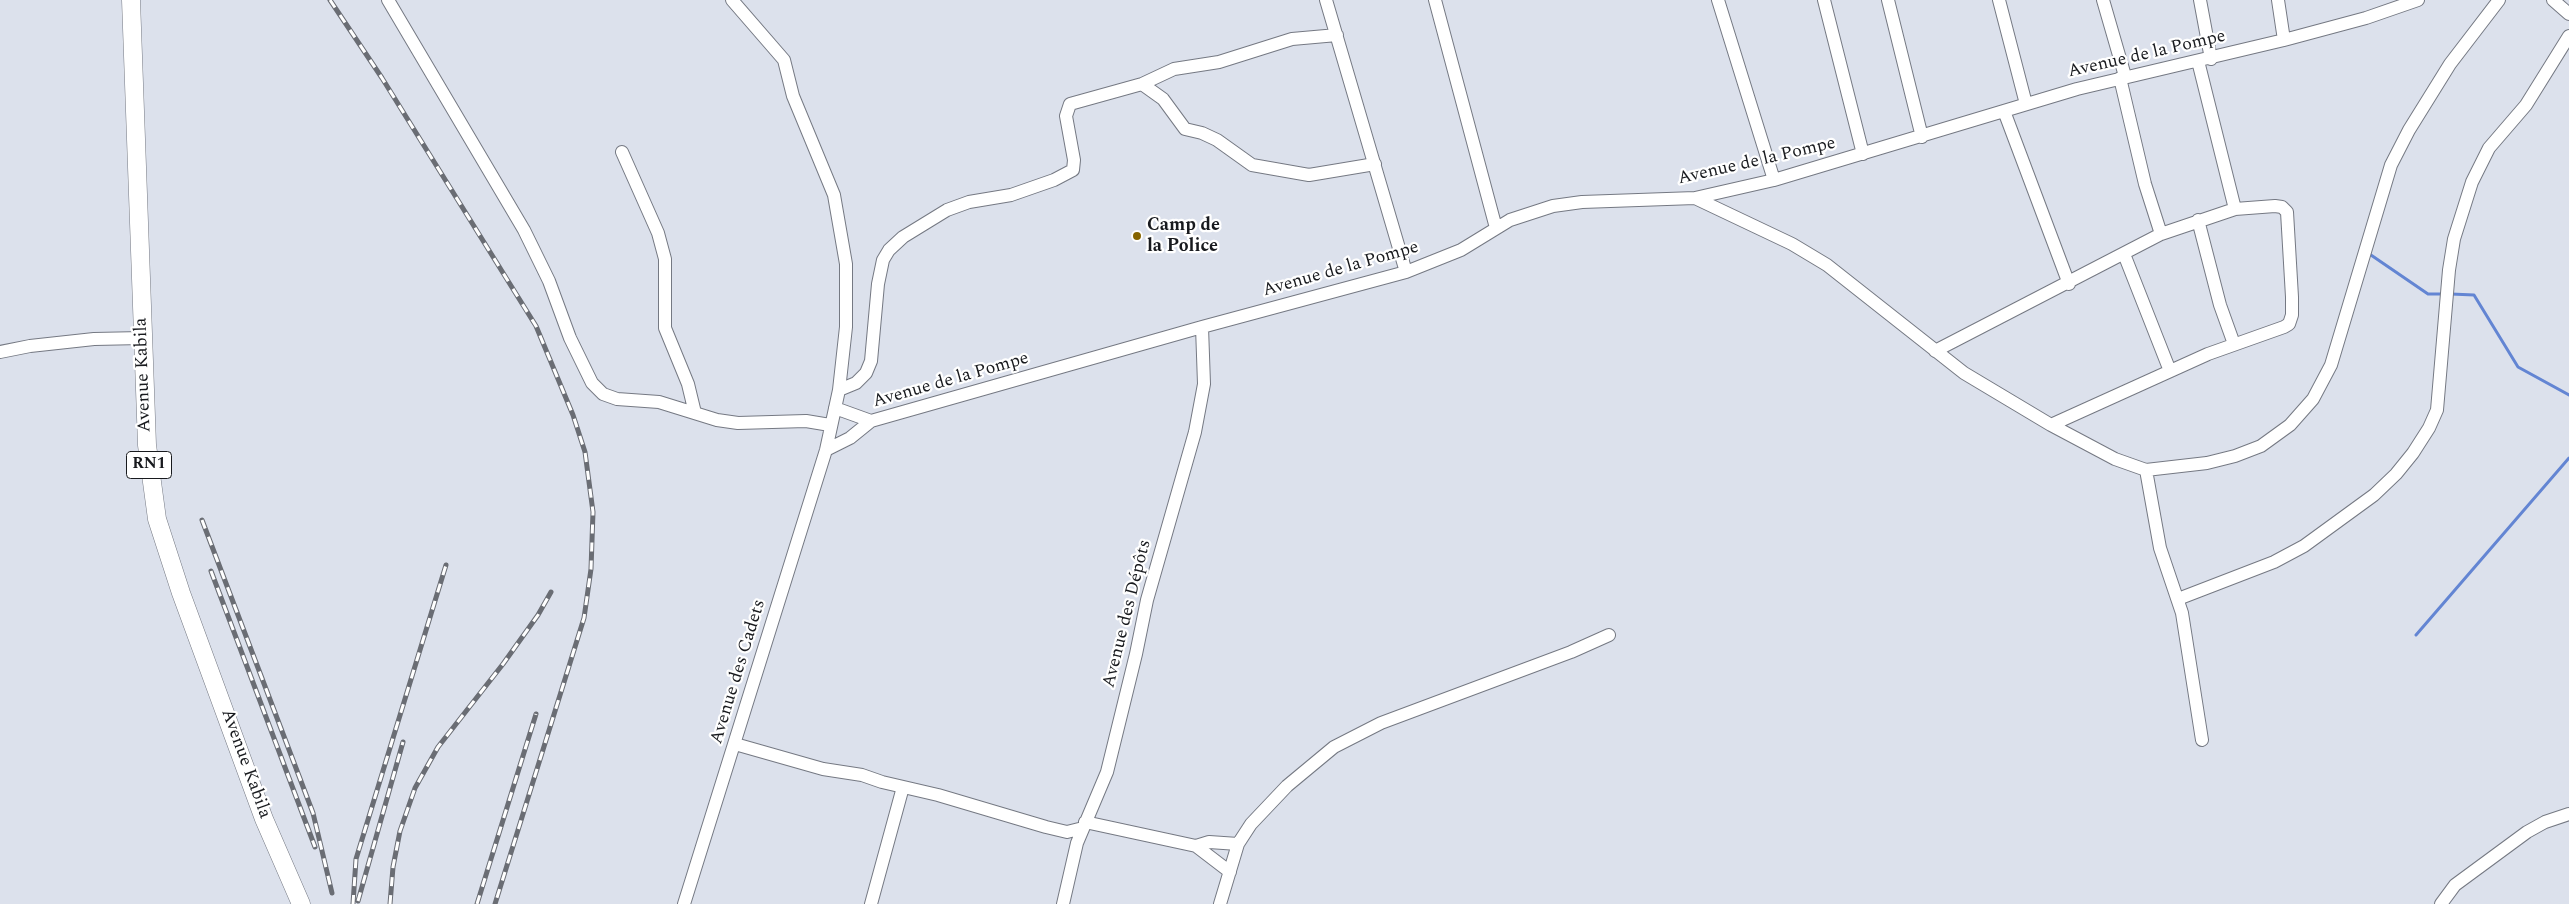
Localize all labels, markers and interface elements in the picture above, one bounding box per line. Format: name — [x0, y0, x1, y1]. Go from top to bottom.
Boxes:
street label: Avenue de la Pompe — [2066, 26, 2228, 84]
street label: Avenue de la Pompe — [1676, 133, 1838, 191]
place label: Camp de la Police — [1147, 215, 1220, 258]
marker: Camp de la Police — [1131, 230, 1143, 242]
street label: Avenue de la Pompe — [1261, 237, 1421, 303]
street label: Avenue Kabila — [131, 317, 157, 433]
street label: Avenue de la Pompe — [871, 348, 1031, 414]
road number: RN1 — [126, 452, 172, 478]
street label: Avenue des Dépôts — [1099, 538, 1157, 690]
street label: Avenue des Cadets — [707, 597, 771, 747]
street label: Avenue Kabila — [215, 706, 275, 822]

